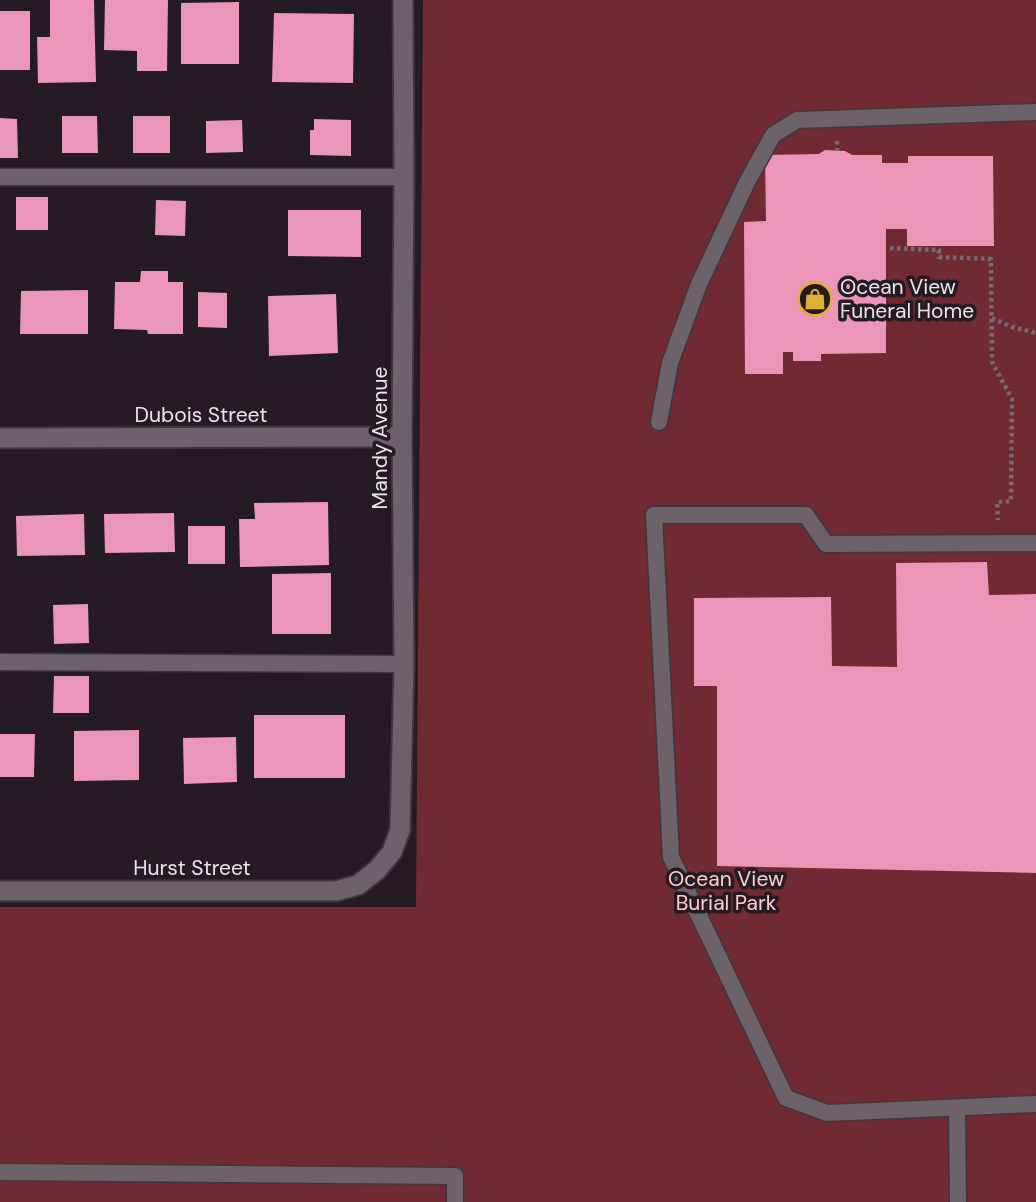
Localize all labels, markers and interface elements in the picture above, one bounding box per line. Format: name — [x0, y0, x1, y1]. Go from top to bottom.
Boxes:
place label: Ocean View Funeral Home — [840, 273, 974, 325]
shop icon: Ocean View Funeral Home — [796, 280, 834, 318]
street label: Mandy Avenue — [366, 366, 394, 509]
street label: Dubois Street — [135, 401, 267, 429]
street label: Hurst Street — [133, 854, 251, 882]
park label: Ocean View Burial Park — [668, 865, 784, 917]

